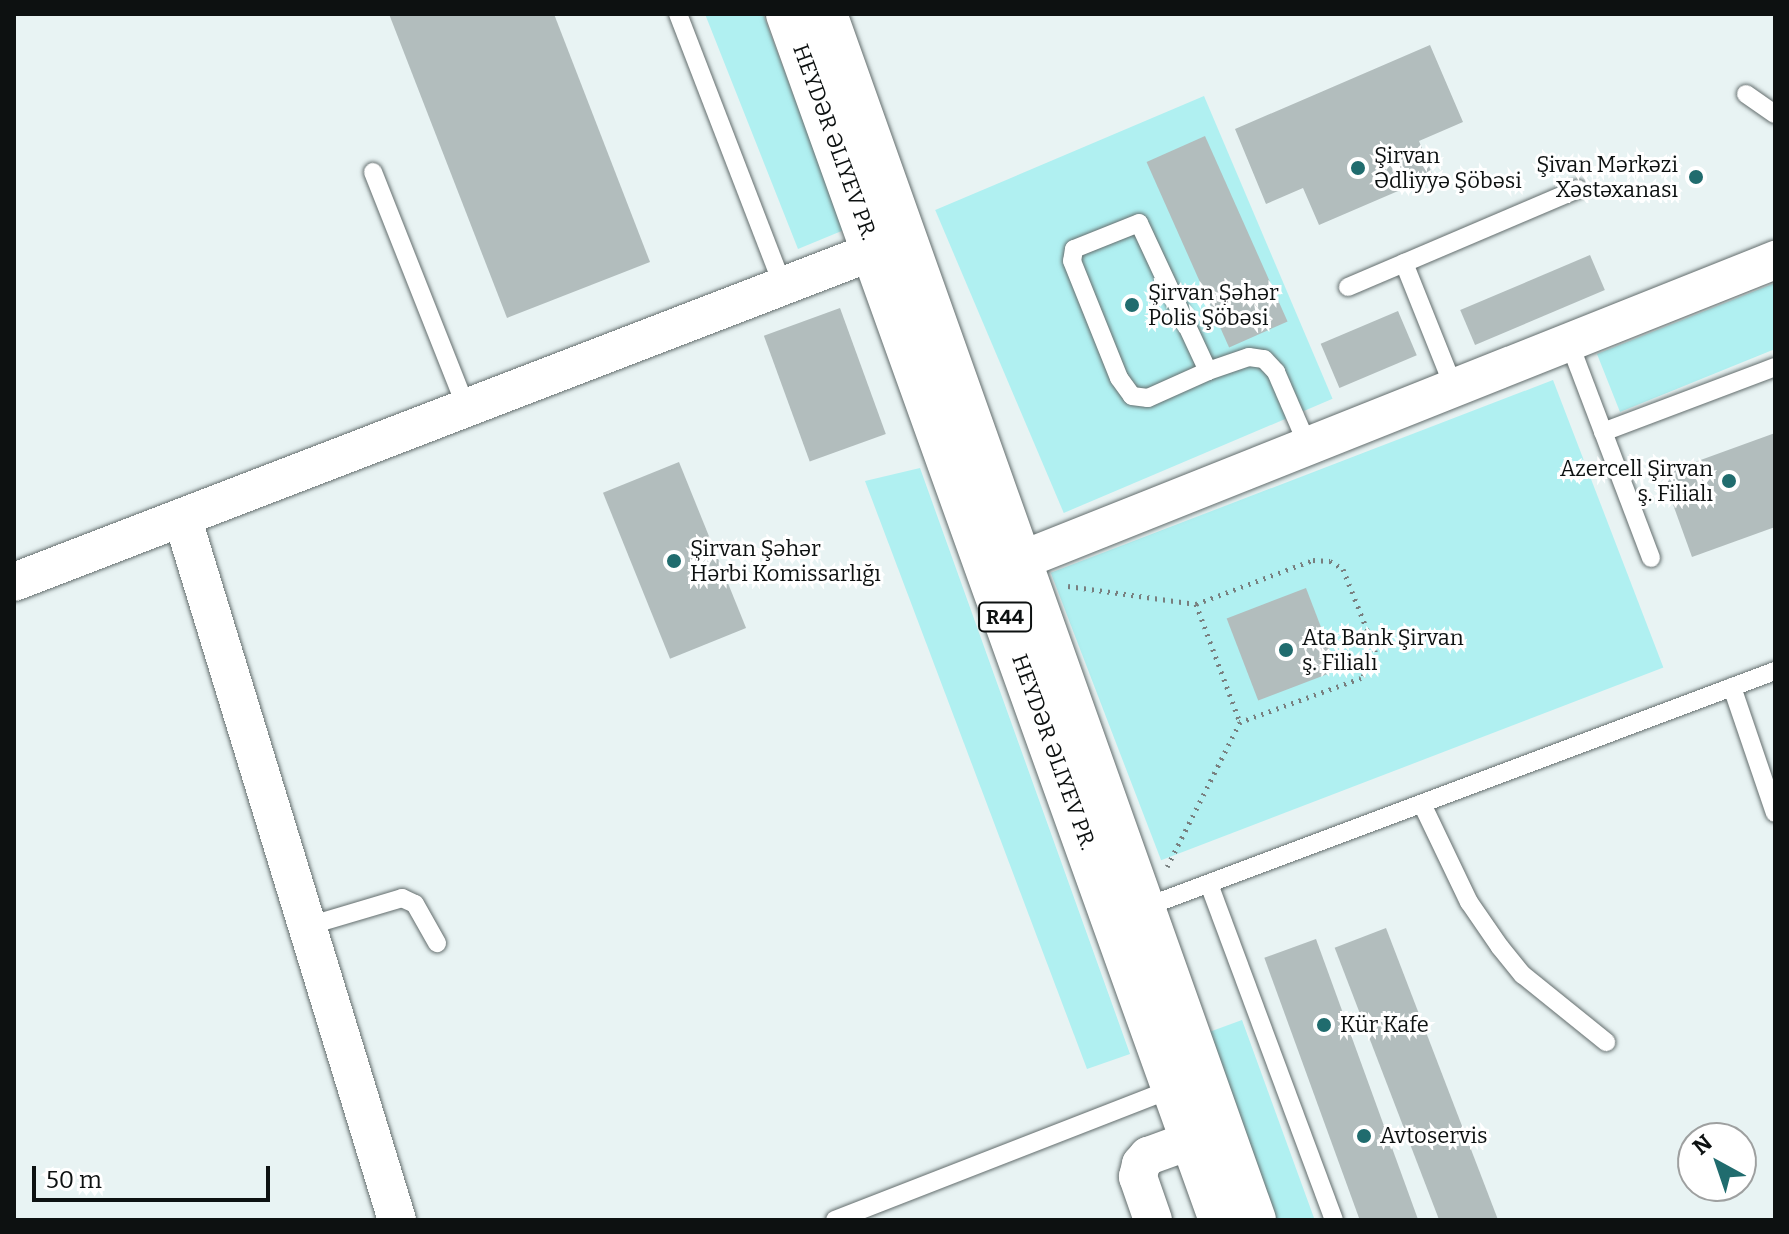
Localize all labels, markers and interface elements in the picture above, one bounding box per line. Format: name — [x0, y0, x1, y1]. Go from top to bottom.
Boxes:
street label: HEYDƏR ƏLIYEV PR. — [787, 40, 883, 244]
place label: Şirvan Ədliyyə Şöbəsi — [1374, 142, 1522, 194]
place label: Şivan Mərkəzi Xəstəxanası — [1536, 151, 1678, 202]
marker: Şirvan Ədliyyə Şöbəsi — [1349, 159, 1367, 177]
marker: Şivan Mərkəzi Xəstəxanası — [1685, 166, 1707, 188]
place label: Şirvan Şəhər Polis Şöbəsi — [1148, 279, 1279, 330]
marker: Şirvan Şəhər Polis Şöbəsi — [1123, 296, 1141, 314]
place label: Azercell Şirvan ş. Filialı — [1560, 455, 1713, 506]
marker: Azercell Şirvan ş. Filialı — [1720, 472, 1738, 490]
place label: Şirvan Şəhər Hərbi Komissarlığı — [690, 535, 881, 586]
marker: Şirvan Şəhər Hərbi Komissarlığı — [665, 552, 683, 570]
road number: R44 — [977, 601, 1033, 633]
place label: Ata Bank Şirvan ş. Filialı — [1302, 624, 1464, 676]
marker: Ata Bank Şirvan ş. Filialı — [1277, 641, 1295, 659]
street label: HEYDƏR ƏLIYEV PR. — [1006, 650, 1102, 854]
place label: Kür Kafe — [1340, 1012, 1429, 1038]
marker: Kür Kafe — [1315, 1016, 1333, 1034]
north arrow — [1677, 1122, 1757, 1202]
place label: Avtoservis — [1380, 1123, 1488, 1149]
marker: Avtoservis — [1355, 1127, 1373, 1145]
text: N — [1687, 1129, 1718, 1161]
scale bar — [36, 1150, 274, 1200]
text: 50 m — [46, 1166, 102, 1194]

